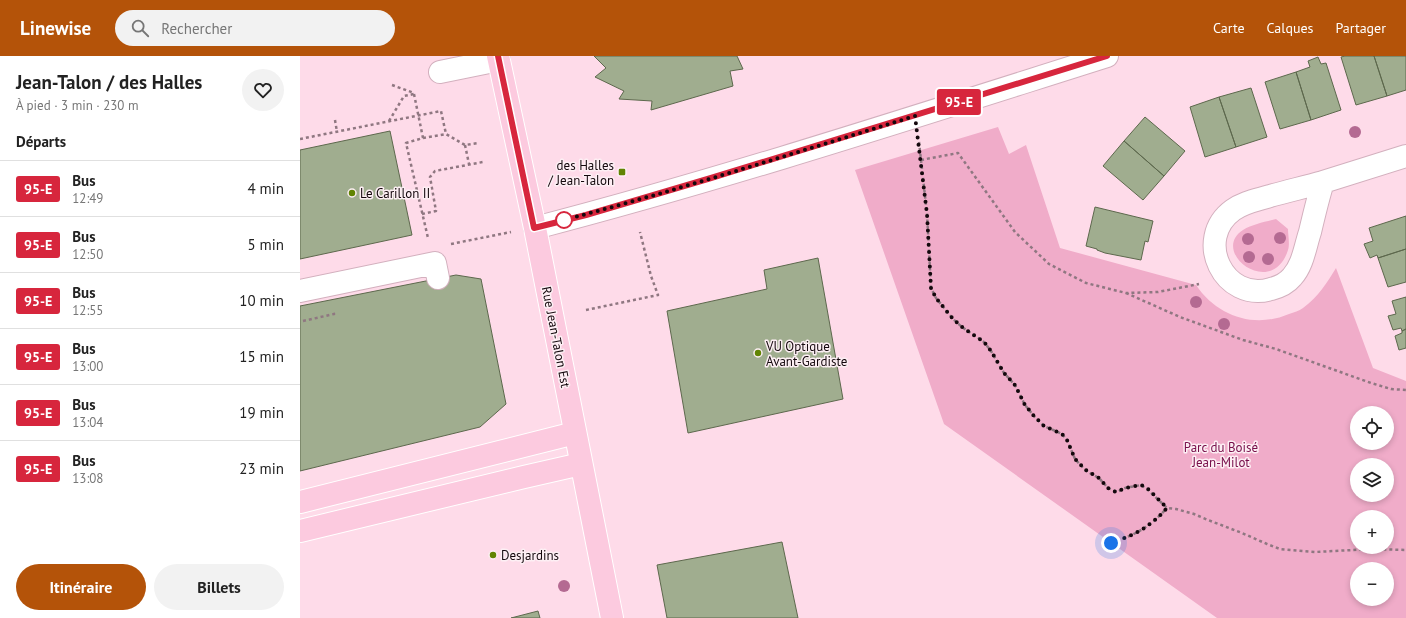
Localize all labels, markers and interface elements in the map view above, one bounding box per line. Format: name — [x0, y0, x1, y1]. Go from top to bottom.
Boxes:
search box — [115, 10, 395, 46]
text: Linewise — [20, 16, 91, 40]
icon: search — [129, 17, 151, 39]
text: Rechercher — [161, 19, 232, 38]
text: Carte — [1213, 19, 1245, 37]
text: Calques — [1267, 19, 1313, 37]
text: Partager — [1335, 19, 1386, 37]
button: heart — [242, 69, 284, 111]
text: Jean-Talon / des Halles — [16, 70, 202, 94]
line badge: 95-E — [931, 89, 987, 115]
text: 95-E — [945, 93, 973, 111]
text: À pied · 3 min · 230 m — [16, 97, 138, 114]
text: Départs — [16, 132, 66, 151]
place label: des Halles / Jean-Talon — [547, 157, 614, 189]
marker: des Halles / Jean-Talon — [617, 167, 627, 177]
text: Bus — [72, 171, 96, 190]
text: 4 min — [247, 179, 284, 198]
text: 95-E — [24, 180, 52, 198]
place label: Le Carillon II — [360, 185, 430, 202]
marker: Le Carillon II — [347, 188, 357, 198]
text: 12:49 — [72, 190, 103, 207]
unlabelled marker — [555, 211, 573, 229]
text: Bus — [72, 227, 96, 246]
text: 5 min — [247, 235, 284, 254]
text: 95-E — [24, 236, 52, 254]
text: 12:50 — [72, 246, 103, 263]
text: Bus — [72, 283, 96, 302]
street label: Rue Jean-Talon Est — [538, 285, 574, 390]
text: 10 min — [239, 291, 284, 310]
text: 95-E — [24, 292, 52, 310]
text: 12:55 — [72, 302, 103, 319]
place label: VU Optique Avant-Gardiste — [765, 338, 847, 370]
text: Bus — [72, 339, 96, 358]
text: 15 min — [239, 347, 284, 366]
text: 95-E — [24, 348, 52, 366]
marker: VU Optique Avant-Gardiste — [753, 348, 763, 358]
text: 13:00 — [72, 358, 103, 375]
text: Bus — [72, 395, 96, 414]
text: 19 min — [239, 403, 284, 422]
text: 95-E — [24, 404, 52, 422]
map controls — [1350, 406, 1394, 606]
button: locate — [1350, 406, 1394, 450]
text: 13:04 — [72, 414, 103, 431]
park label: Parc du Boisé Jean-Milot — [1184, 439, 1258, 471]
text: Bus — [72, 451, 96, 470]
button: layers — [1350, 458, 1394, 502]
text: 23 min — [239, 459, 284, 478]
text: 95-E — [24, 460, 52, 478]
text: 13:08 — [72, 470, 103, 487]
button: + — [1350, 510, 1394, 554]
your location — [1101, 533, 1121, 553]
place label: Desjardins — [501, 547, 559, 564]
marker: Desjardins — [488, 550, 498, 560]
button: − — [1350, 562, 1394, 606]
button: Itinéraire — [16, 564, 146, 610]
button: Billets — [154, 564, 284, 610]

